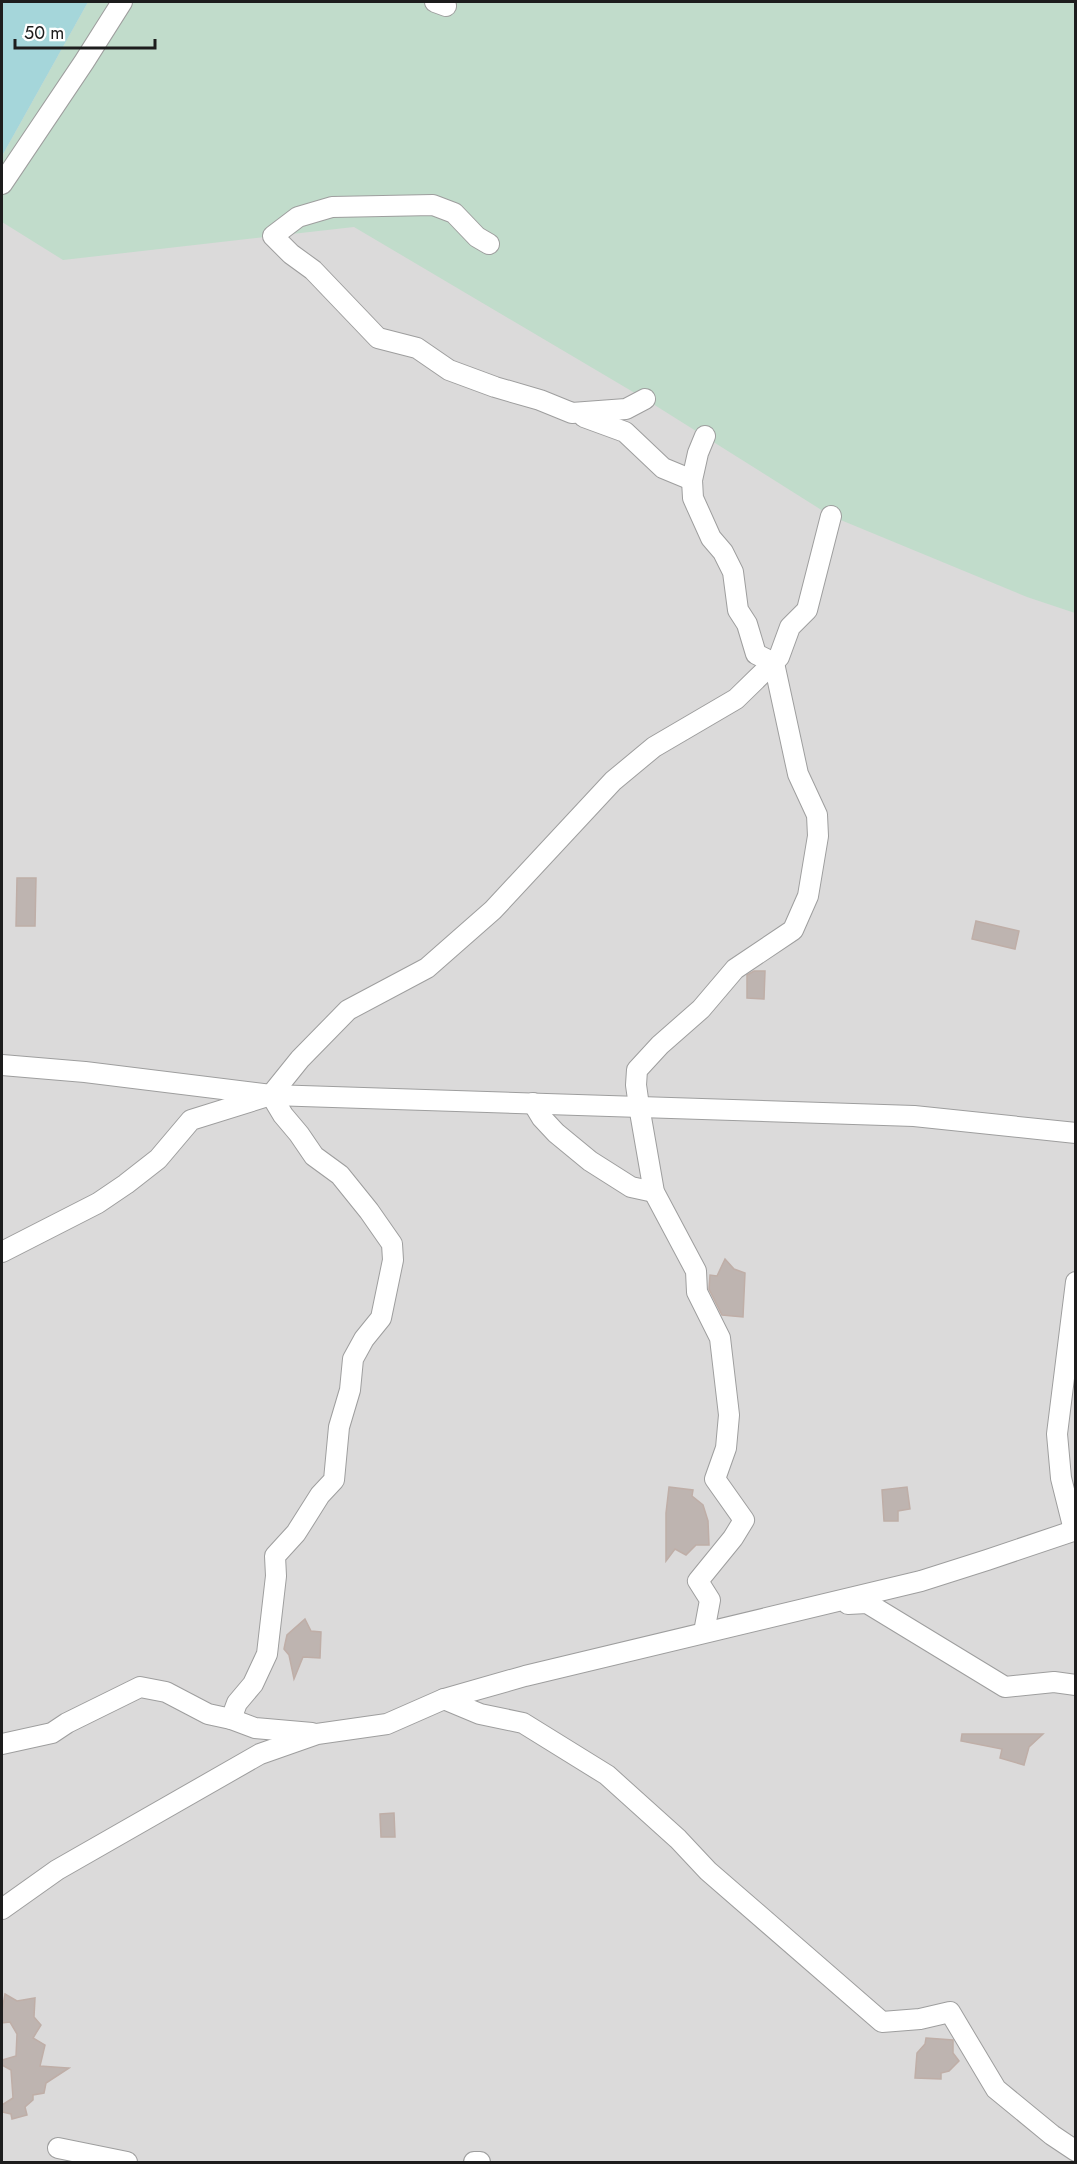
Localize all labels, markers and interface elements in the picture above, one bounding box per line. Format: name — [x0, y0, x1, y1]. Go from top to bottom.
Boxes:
scale bar — [15, 12, 154, 50]
text: 50 m — [24, 20, 64, 46]

